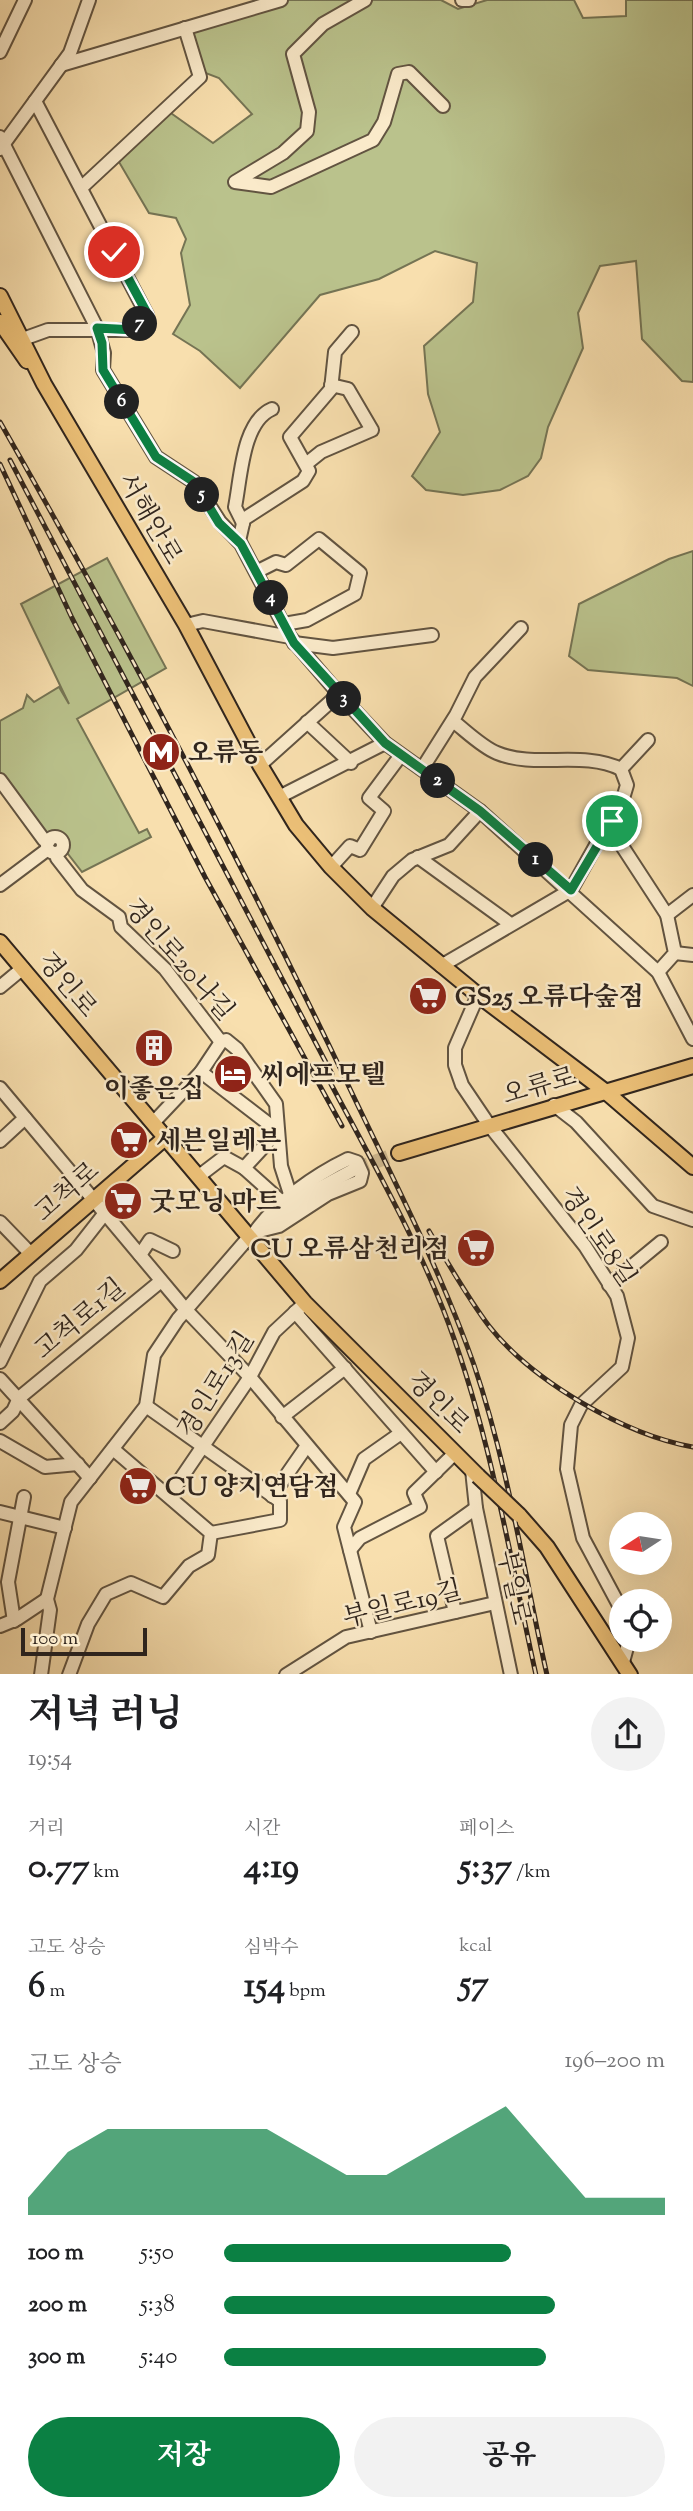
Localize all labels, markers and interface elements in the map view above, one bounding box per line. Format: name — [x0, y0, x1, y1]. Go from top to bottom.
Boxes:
pin — [84, 222, 144, 282]
icon: check — [95, 233, 133, 271]
pin: 7 — [122, 306, 158, 342]
text: 7 — [135, 310, 144, 337]
pin: 6 — [104, 384, 140, 420]
text: 6 — [117, 388, 126, 415]
street label: 서해안로 — [108, 466, 190, 572]
pin: 5 — [184, 477, 220, 512]
text: 5 — [198, 481, 205, 508]
pin: 4 — [254, 580, 288, 616]
text: 4 — [266, 584, 275, 611]
pin: 3 — [326, 682, 362, 716]
text: 3 — [340, 685, 347, 712]
metro station icon: 오류동 — [140, 731, 182, 773]
place label: 오류동 — [188, 736, 263, 773]
pin: 2 — [420, 764, 456, 798]
text: 2 — [433, 767, 442, 794]
pin — [582, 791, 642, 851]
icon: arrive — [593, 802, 631, 840]
pin: 1 — [518, 842, 554, 878]
text: 1 — [532, 846, 539, 873]
street label: 경인로20나길 — [114, 891, 242, 1030]
street label: 경인로 — [28, 945, 104, 1026]
supermarket icon: GS25 오류다숲점 — [407, 975, 449, 1017]
place label: GS25 오류다숲점 — [455, 980, 644, 1017]
building icon: 이좋은집 — [133, 1027, 175, 1069]
hotel icon: 씨에프모텔 — [212, 1053, 254, 1095]
place label: 씨에프모텔 — [260, 1058, 386, 1095]
street label: 오류로 — [498, 1059, 581, 1116]
place label: 이좋은집 — [104, 1072, 204, 1109]
supermarket icon: 세븐일레븐 — [108, 1119, 150, 1161]
place label: 세븐일레븐 — [156, 1124, 282, 1161]
street label: 고척로 — [27, 1154, 108, 1232]
supermarket icon: 굿모닝 마트 — [102, 1180, 144, 1222]
street label: 경인로8길 — [550, 1180, 644, 1295]
place label: 굿모닝 마트 — [150, 1185, 281, 1222]
supermarket icon: CU 오류삼천리점 — [455, 1227, 497, 1269]
place label: CU 오류삼천리점 — [251, 1232, 449, 1269]
street label: 고척로1길 — [27, 1271, 134, 1369]
street label: 경인로13길 — [170, 1325, 265, 1446]
street label: 경인로 — [398, 1364, 477, 1443]
supermarket icon: CU 양지연담점 — [117, 1465, 159, 1507]
place label: CU 양지연담점 — [165, 1470, 338, 1507]
north arrow — [609, 1512, 672, 1575]
map controls — [609, 1512, 672, 1652]
street label: 부일로 — [487, 1547, 538, 1628]
street label: 부일로19길 — [339, 1573, 466, 1638]
button: locate — [609, 1589, 672, 1652]
scale bar — [21, 1626, 147, 1657]
text: 100 m — [32, 1626, 78, 1653]
text: 저녁 러닝 — [28, 1690, 183, 1744]
button: share — [591, 1697, 665, 1771]
text: 19:54 — [28, 1743, 72, 1776]
text: 거리 — [28, 1816, 65, 1843]
text: 시간 — [244, 1816, 280, 1843]
text: 페이스 — [459, 1816, 514, 1843]
text: 0.77 — [28, 1843, 89, 1894]
text: 4:19 — [244, 1843, 299, 1894]
text: 5:37 — [459, 1843, 512, 1894]
text: km — [89, 1859, 120, 1886]
text: /km — [512, 1859, 550, 1886]
text: kcal — [459, 1933, 492, 1960]
text: 고도 상승 — [28, 1935, 105, 1962]
text: 심박수 — [244, 1935, 299, 1962]
text: 57 — [459, 1960, 489, 2011]
text: 6 — [28, 1962, 45, 2013]
text: 154 — [244, 1962, 285, 2013]
text: m — [45, 1978, 65, 2005]
text: bpm — [285, 1978, 326, 2005]
text: 196–200 m — [565, 2045, 665, 2078]
text: 고도 상승 — [28, 2049, 122, 2082]
text: 100 m — [28, 2237, 84, 2270]
text: 5:50 — [140, 2237, 174, 2270]
text: 200 m — [28, 2289, 87, 2322]
text: 5:38 — [140, 2289, 175, 2322]
text: 300 m — [28, 2341, 85, 2374]
text: 5:40 — [140, 2341, 177, 2374]
button: 저장 — [28, 2417, 340, 2497]
button: 공유 — [354, 2417, 665, 2497]

